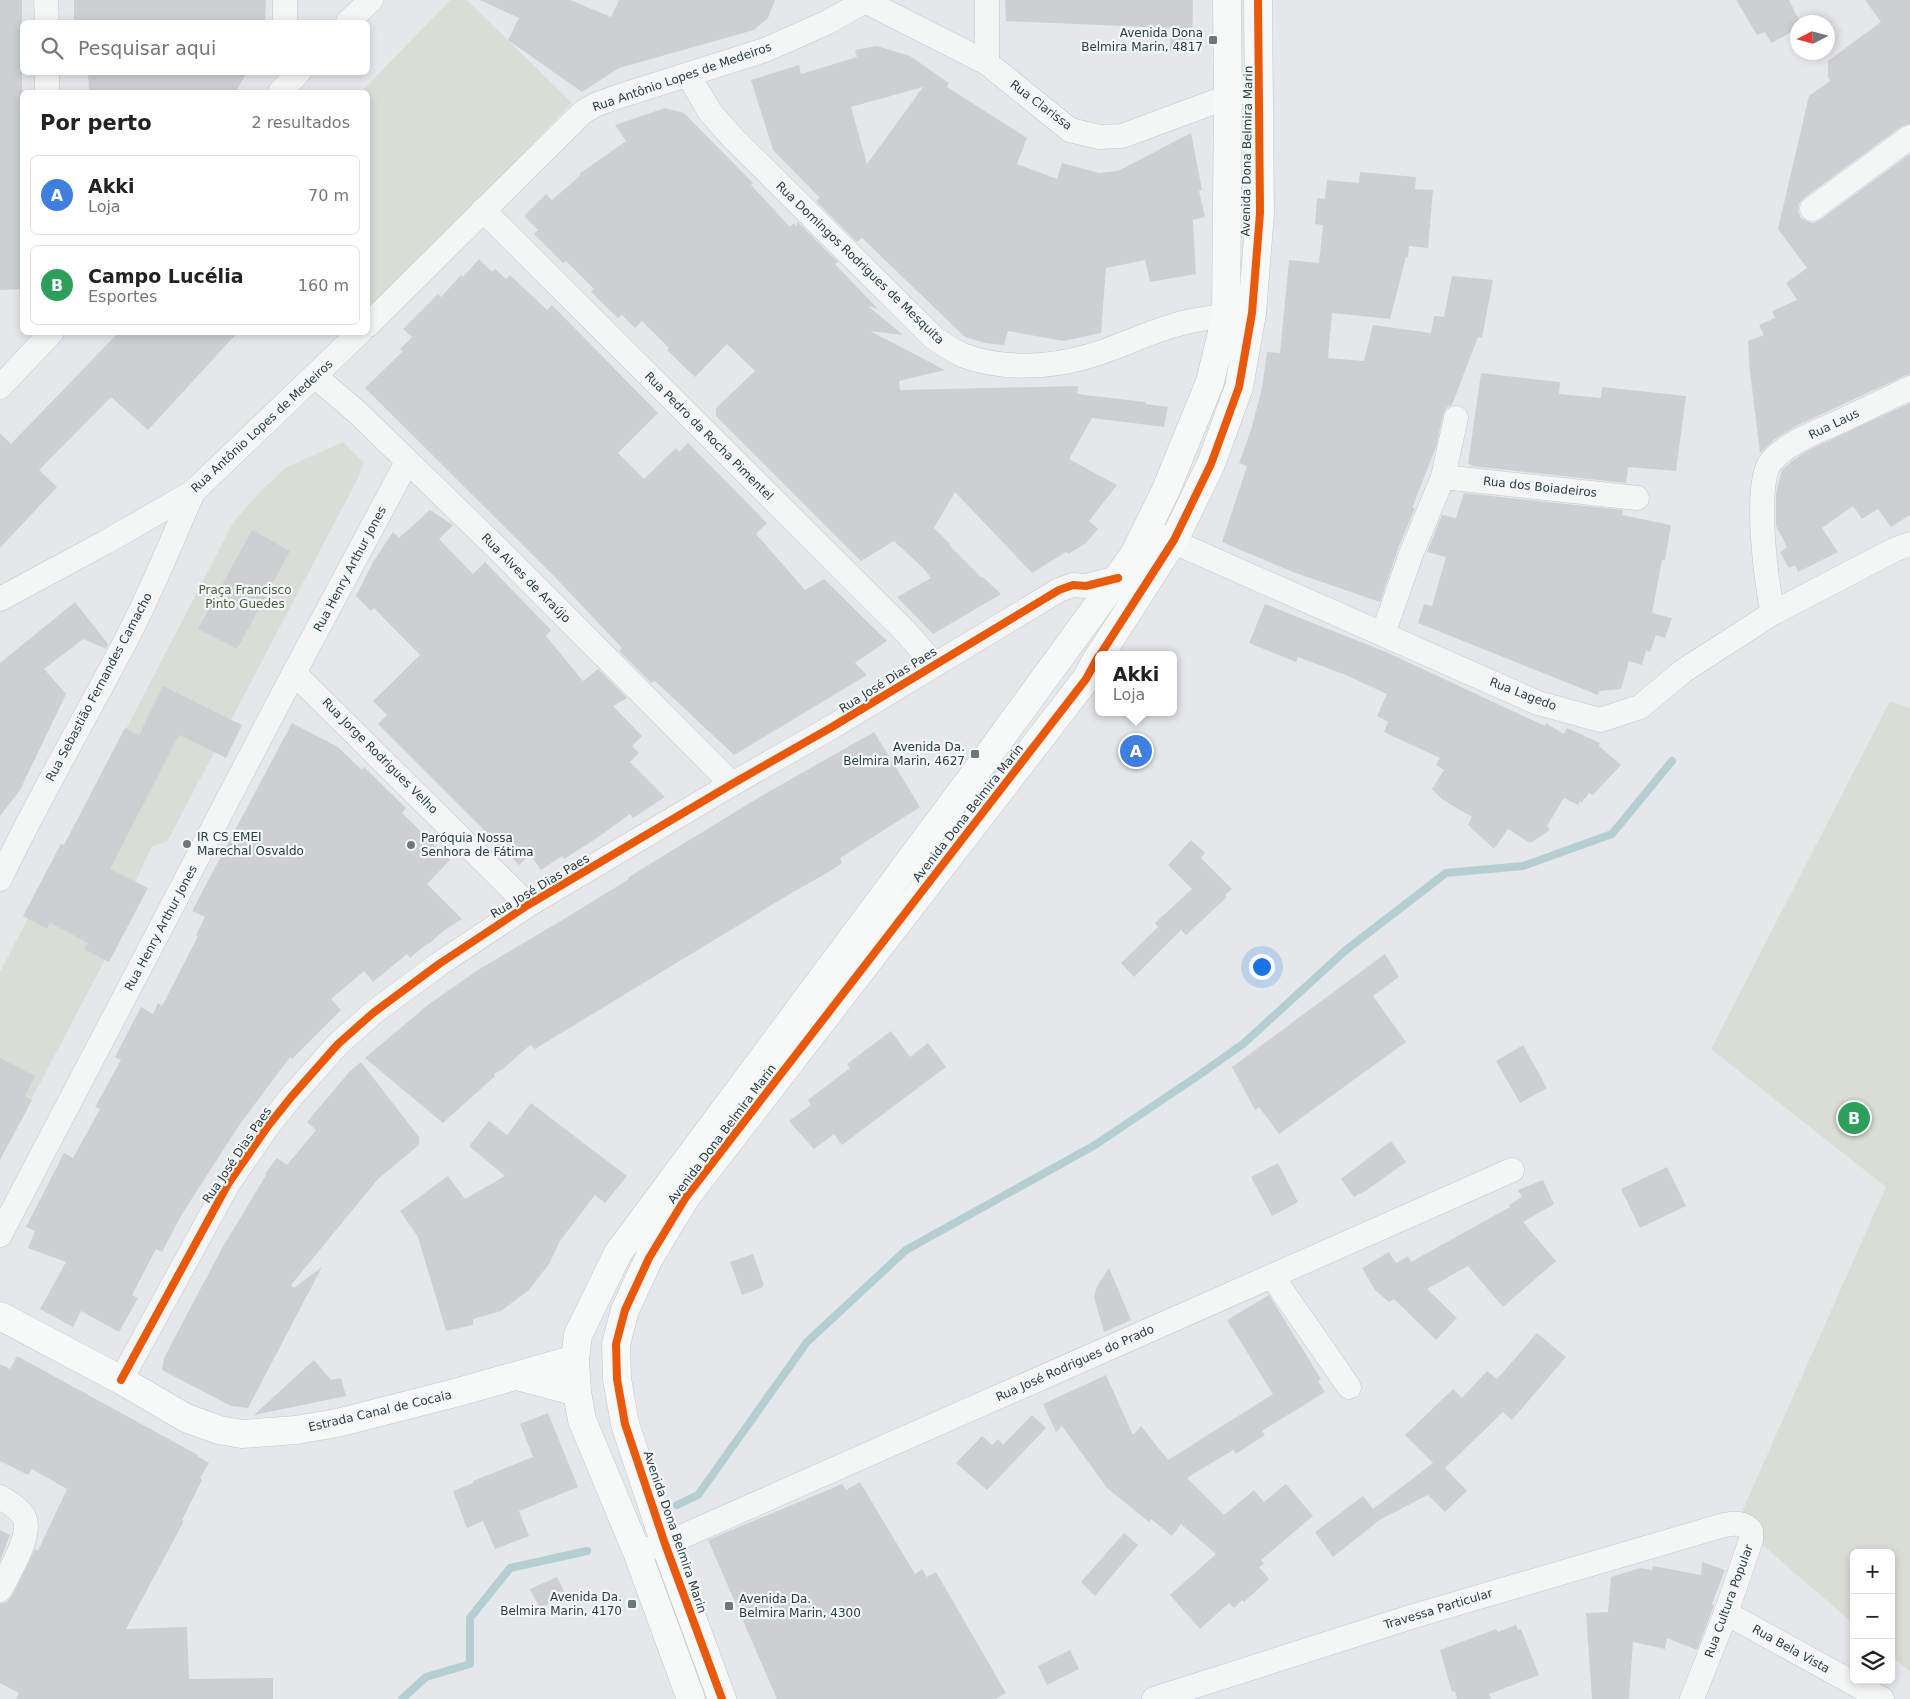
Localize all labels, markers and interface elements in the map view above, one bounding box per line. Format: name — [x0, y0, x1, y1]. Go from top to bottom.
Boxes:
north arrow — [1790, 15, 1835, 60]
search box — [20, 20, 370, 75]
place label: Avenida Dona Belmira Marin, 4817 — [1081, 26, 1203, 54]
icon: search — [38, 34, 66, 62]
marker: Avenida Dona Belmira Marin, 4817 — [1207, 34, 1219, 46]
text: Pesquisar aqui — [78, 37, 216, 59]
street label: Rua Antônio Lopes de Medeiros — [591, 40, 773, 114]
street label: Avenida Dona Belmira Marin — [1239, 66, 1255, 236]
street label: Rua Clarissa — [1007, 77, 1075, 133]
text: Por perto — [40, 111, 152, 135]
text: 2 resultados — [251, 113, 350, 132]
text: Akki — [88, 175, 135, 197]
street label: Rua Domingos Rodrigues de Mesquita — [773, 179, 947, 347]
text: A — [51, 186, 63, 205]
text: 70 m — [308, 186, 349, 205]
text: Loja — [88, 197, 121, 216]
text: Campo Lucélia — [88, 265, 243, 287]
text: B — [51, 276, 63, 295]
text: 160 m — [298, 276, 349, 295]
text: Esportes — [88, 287, 157, 306]
street label: Rua Antônio Lopes de Medeiros — [188, 357, 336, 495]
street label: Rua Pedro da Rocha Pimentel — [642, 369, 776, 503]
street label: Rua Laus — [1806, 406, 1862, 442]
street label: Rua dos Boiadeiros — [1482, 474, 1598, 500]
street label: Rua Henry Arthur Jones — [311, 504, 389, 634]
street label: Rua Alves de Araújo — [479, 531, 573, 625]
park label: Praça Francisco Pinto Guedes — [198, 583, 292, 611]
street label: Rua Sebastião Fernandes Camacho — [43, 590, 155, 784]
street label: Rua José Dias Paes — [837, 644, 939, 716]
popup — [1095, 651, 1177, 716]
text: Akki — [1113, 663, 1159, 685]
street label: Rua Lagedo — [1488, 675, 1558, 713]
text: Loja — [1113, 685, 1145, 704]
street label: Rua Jorge Rodrigues Velho — [319, 695, 441, 817]
pin: A — [1120, 732, 1152, 770]
place label: Avenida Da. Belmira Marin, 4627 — [843, 740, 965, 768]
street label: Avenida Dona Belmira Marin — [910, 741, 1026, 885]
marker: Avenida Da. Belmira Marin, 4627 — [969, 748, 981, 760]
place label: IR CS EMEI Marechal Osvaldo — [197, 830, 304, 858]
place label: Paróquia Nossa Senhora de Fátima — [421, 831, 534, 859]
marker: IR CS EMEI Marechal Osvaldo — [181, 838, 193, 850]
marker: Paróquia Nossa Senhora de Fátima — [405, 839, 417, 851]
street label: Rua José Dias Paes — [488, 851, 592, 921]
street label: Rua Henry Arthur Jones — [122, 863, 200, 993]
your location — [1249, 954, 1275, 980]
street label: Avenida Dona Belmira Marin — [665, 1062, 779, 1206]
pin: B — [1838, 1099, 1870, 1137]
street label: Rua José Dias Paes — [200, 1104, 274, 1206]
street label: Rua José Rodrigues do Prado — [994, 1322, 1156, 1404]
street label: Estrada Canal de Cocaia — [307, 1388, 453, 1434]
street label: Avenida Dona Belmira Marin — [641, 1449, 709, 1615]
street label: Rua Cultura Popular — [1702, 1542, 1756, 1659]
map controls — [1850, 1549, 1895, 1684]
button: + — [1850, 1549, 1895, 1594]
street label: Travessa Particular — [1381, 1586, 1494, 1632]
place label: Avenida Da. Belmira Marin, 4170 — [500, 1590, 622, 1618]
place label: Avenida Da. Belmira Marin, 4300 — [739, 1592, 861, 1620]
button: − — [1850, 1594, 1895, 1639]
marker: Avenida Da. Belmira Marin, 4170 — [626, 1598, 638, 1610]
marker: Avenida Da. Belmira Marin, 4300 — [723, 1600, 735, 1612]
street label: Rua Bela Vista — [1750, 1622, 1832, 1676]
button: layers — [1850, 1639, 1895, 1684]

